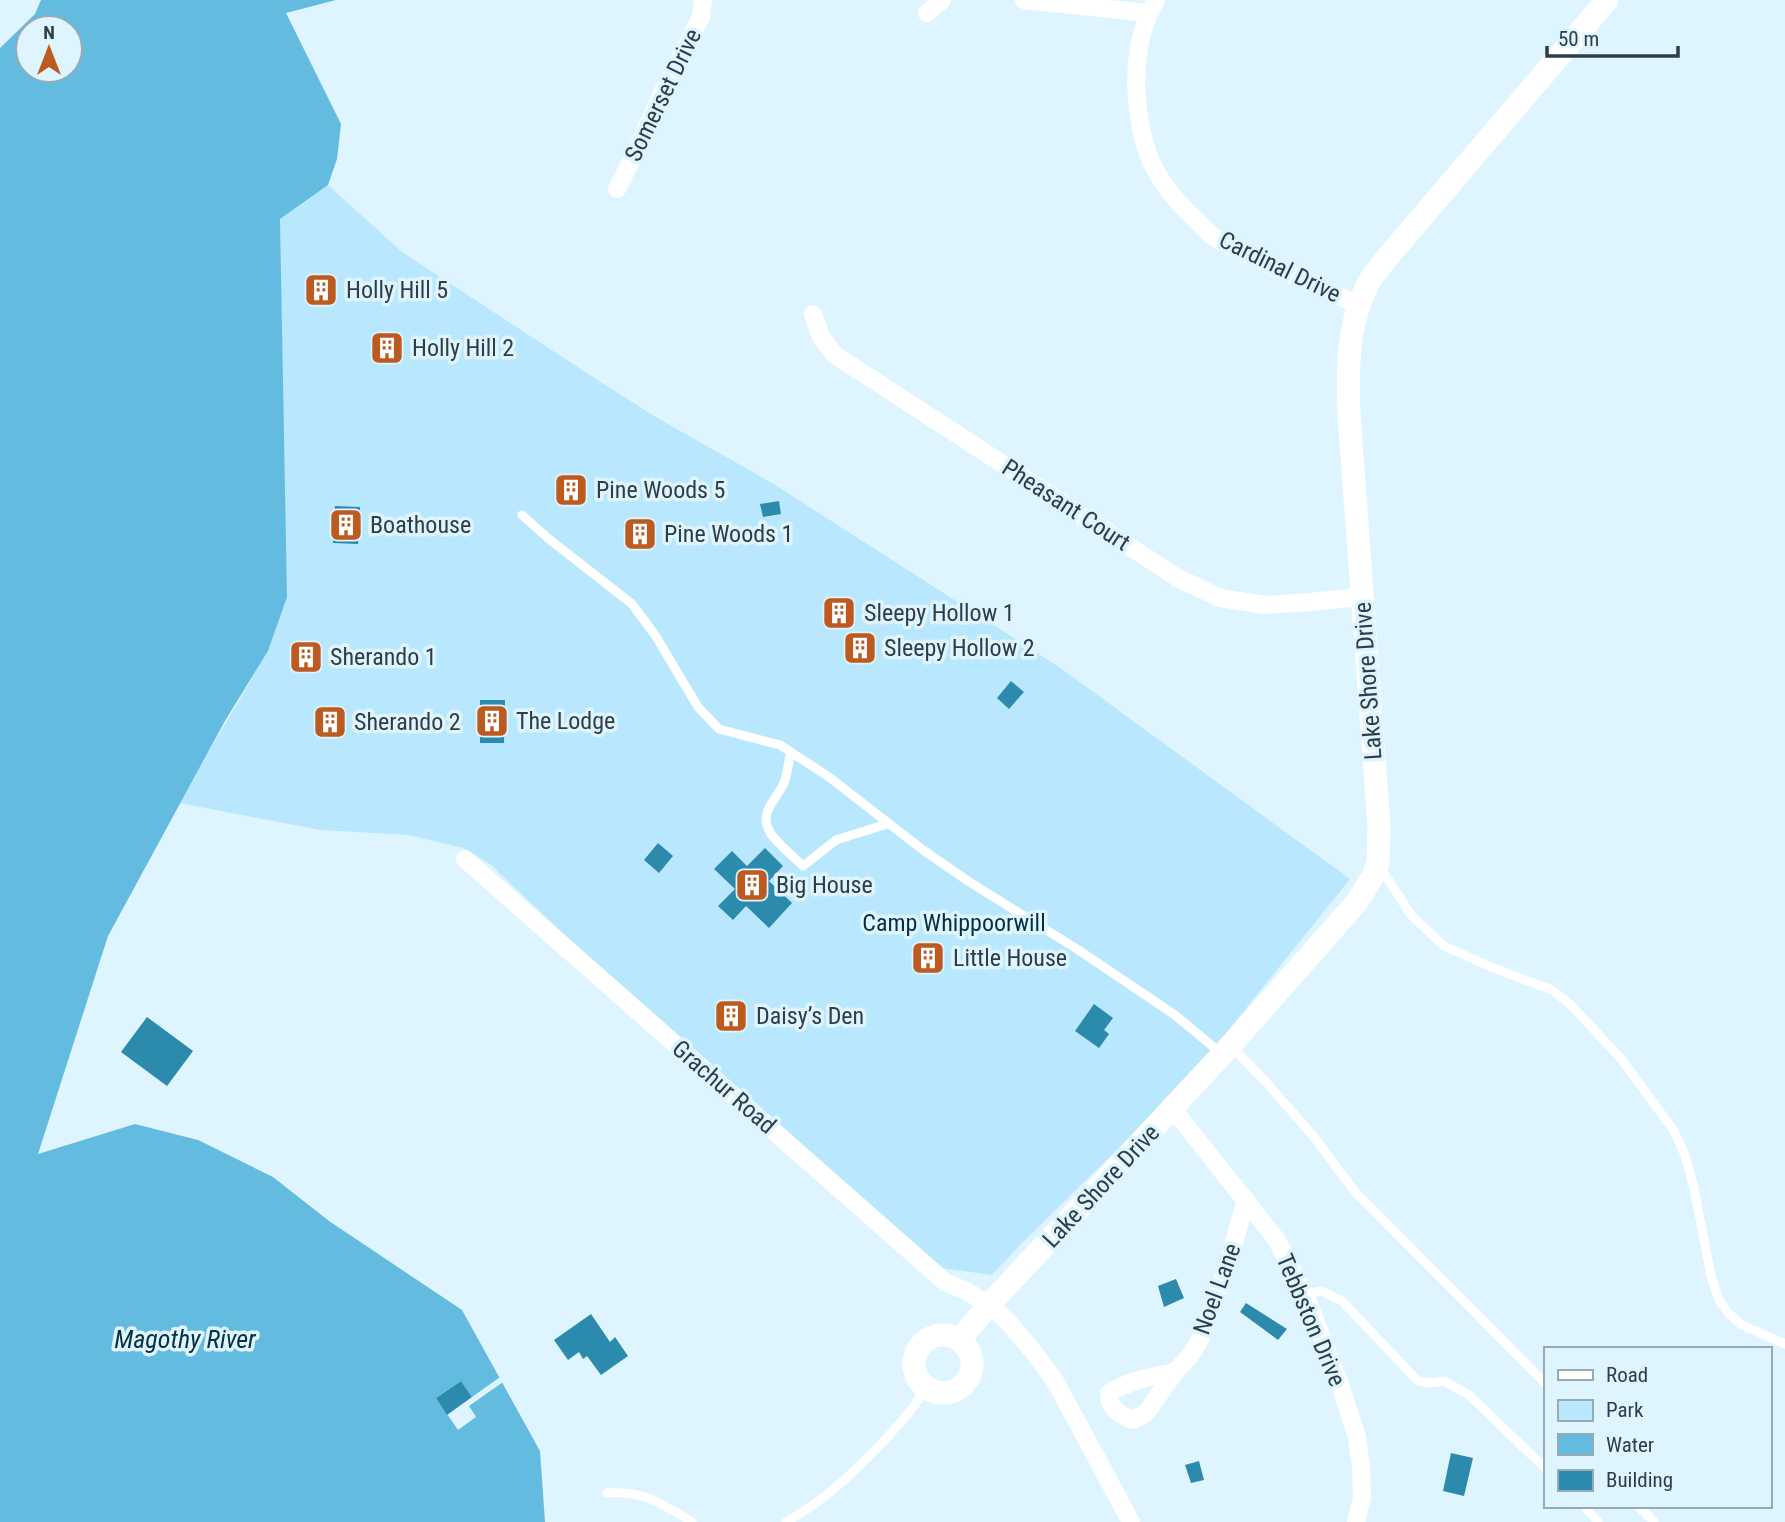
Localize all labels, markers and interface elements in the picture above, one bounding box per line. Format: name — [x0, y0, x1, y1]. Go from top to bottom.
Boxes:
north arrow — [14, 14, 84, 84]
scale bar — [1547, 14, 1678, 58]
text: N — [43, 21, 55, 44]
street label: Somerset Drive — [619, 24, 707, 166]
text: 50 m — [1558, 27, 1599, 51]
street label: Cardinal Drive — [1215, 226, 1345, 308]
building icon: Holly Hill 5 — [302, 271, 340, 309]
place label: Holly Hill 5 — [346, 276, 448, 304]
building icon: Holly Hill 2 — [368, 329, 406, 367]
place label: Holly Hill 2 — [412, 334, 514, 362]
street label: Pheasant Court — [997, 453, 1135, 557]
building icon: Pine Woods 5 — [552, 471, 590, 509]
place label: Pine Woods 5 — [596, 476, 725, 504]
building icon: Boathouse — [327, 506, 365, 544]
place label: Boathouse — [370, 511, 471, 539]
building icon: Pine Woods 1 — [621, 515, 659, 553]
place label: Pine Woods 1 — [664, 520, 793, 548]
building icon: Sleepy Hollow 1 — [820, 594, 858, 632]
place label: Sleepy Hollow 1 — [864, 599, 1015, 627]
street label: Lake Shore Drive — [1349, 601, 1387, 761]
building icon: Sleepy Hollow 2 — [841, 629, 879, 667]
place label: Sleepy Hollow 2 — [884, 634, 1035, 662]
building icon: Sherando 1 — [287, 638, 325, 676]
place label: Sherando 1 — [330, 643, 437, 671]
building icon: The Lodge — [473, 702, 511, 740]
building icon: Sherando 2 — [311, 703, 349, 741]
place label: The Lodge — [516, 707, 615, 735]
place label: Sherando 2 — [354, 708, 461, 736]
building icon: Big House — [733, 866, 771, 904]
place label: Big House — [776, 871, 873, 899]
park label: Camp Whippoorwill — [862, 909, 1046, 937]
building icon: Little House — [909, 939, 947, 977]
place label: Little House — [953, 944, 1067, 972]
building icon: Daisy’s Den — [712, 997, 750, 1035]
place label: Daisy’s Den — [756, 1002, 864, 1030]
street label: Grachur Road — [667, 1035, 781, 1139]
street label: Lake Shore Drive — [1037, 1119, 1165, 1253]
street label: Noel Lane — [1188, 1240, 1246, 1338]
street label: Tebbston Drive — [1271, 1250, 1351, 1390]
water label: Magothy River — [114, 1324, 257, 1354]
legend — [1544, 1347, 1771, 1508]
text: Road — [1606, 1363, 1648, 1387]
text: Park — [1606, 1398, 1644, 1422]
text: Water — [1606, 1433, 1654, 1457]
text: Building — [1606, 1468, 1673, 1492]

